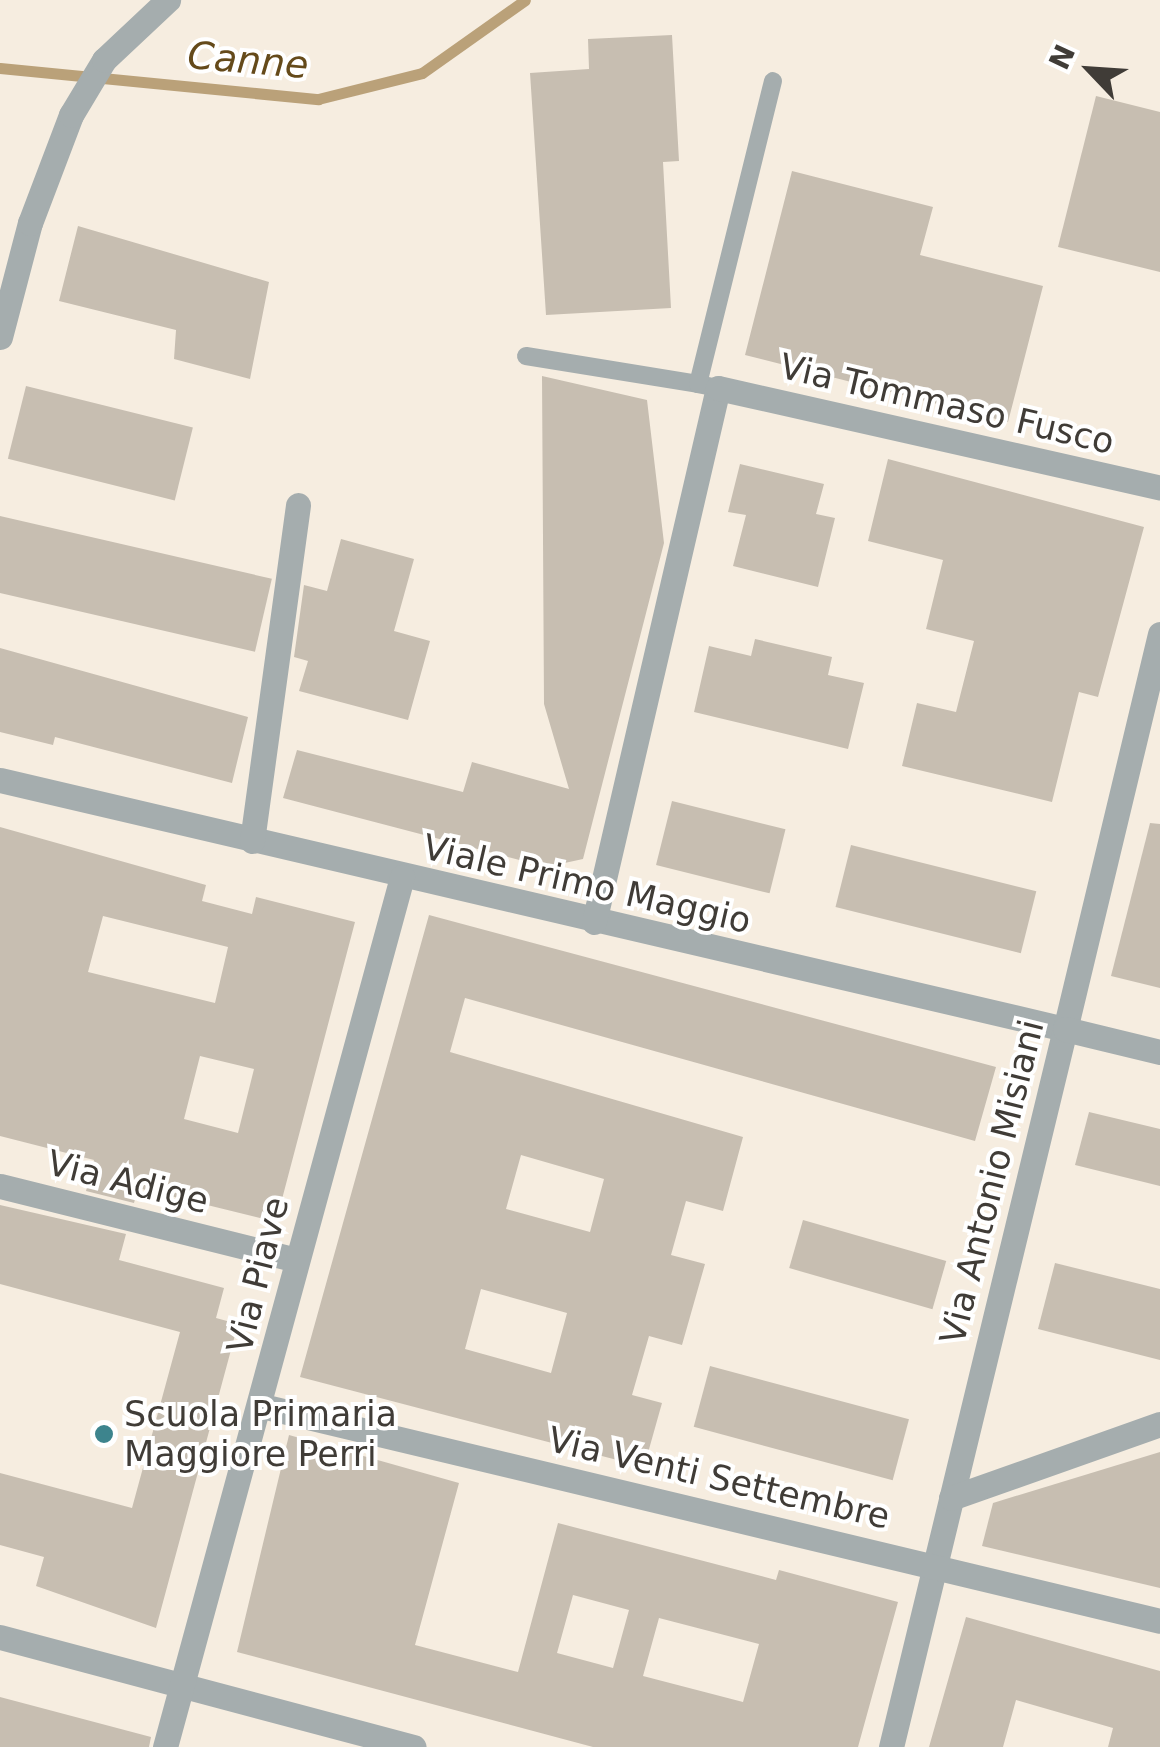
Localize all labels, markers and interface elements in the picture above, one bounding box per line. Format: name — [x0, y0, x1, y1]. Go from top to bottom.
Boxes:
north arrow — [1040, 20, 1140, 120]
water label: Canne — [186, 33, 310, 89]
text: N — [1042, 40, 1082, 75]
street label: Via Tommaso Fusco — [776, 345, 1118, 463]
street label: Viale Primo Maggio — [419, 826, 755, 942]
street label: Via Antonio Misiani — [931, 1016, 1053, 1348]
street label: Via Adige — [43, 1142, 213, 1222]
street label: Via Piave — [218, 1193, 298, 1357]
place label: Scuola Primaria Maggiore Perri — [124, 1393, 397, 1475]
street label: Via Venti Settembre — [544, 1418, 894, 1538]
marker: Scuola Primaria Maggiore Perri — [93, 1423, 115, 1445]

